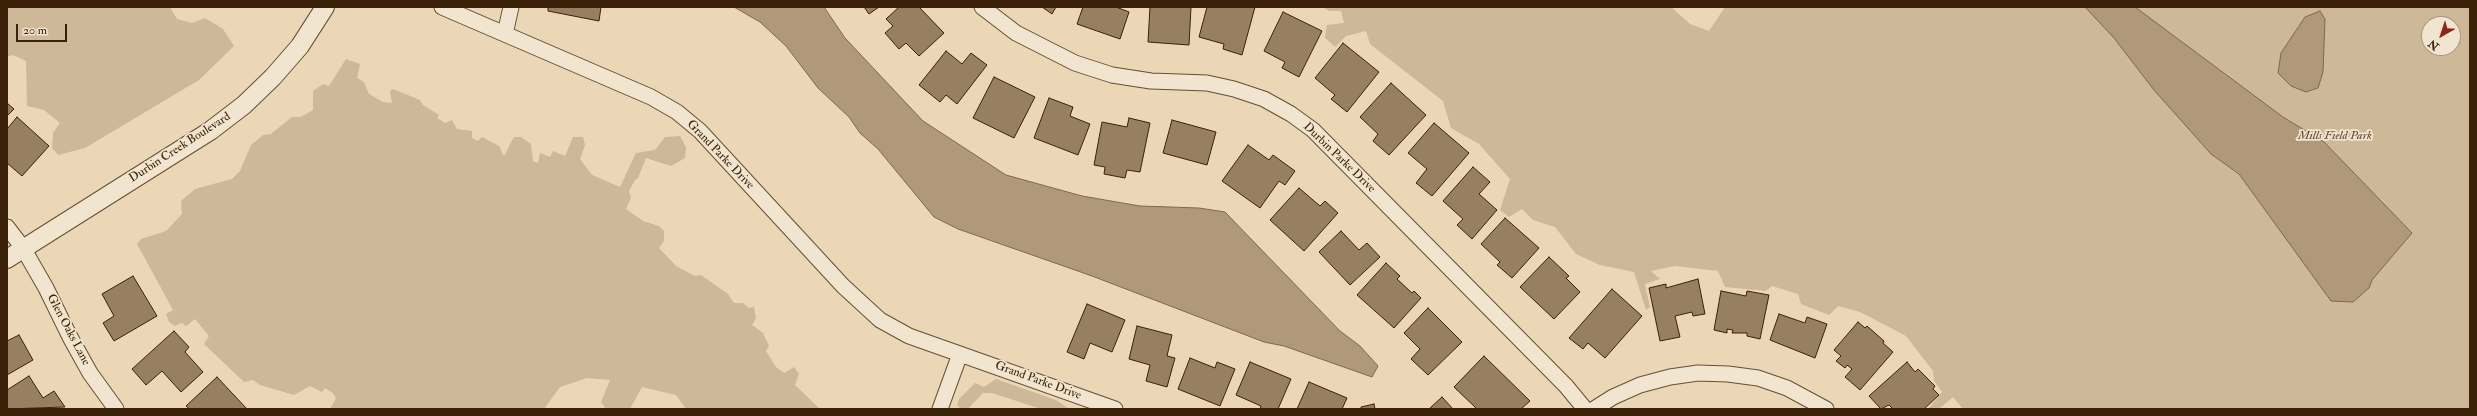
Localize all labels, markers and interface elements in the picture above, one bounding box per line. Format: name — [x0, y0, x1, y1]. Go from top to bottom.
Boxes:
scale bar — [18, 16, 69, 42]
north arrow — [2421, 16, 2461, 56]
text: 20 m — [23, 23, 47, 38]
text: N — [2426, 37, 2442, 53]
street label: Durbin Creek Boulevard — [127, 110, 233, 186]
street label: Grand Parke Drive — [683, 117, 757, 193]
street label: Durbin Parke Drive — [1300, 120, 1378, 196]
park label: Mills Field Park — [2298, 129, 2372, 143]
street label: Glen Oaks Lane — [43, 292, 93, 368]
street label: Grand Parke Drive — [993, 359, 1083, 403]

